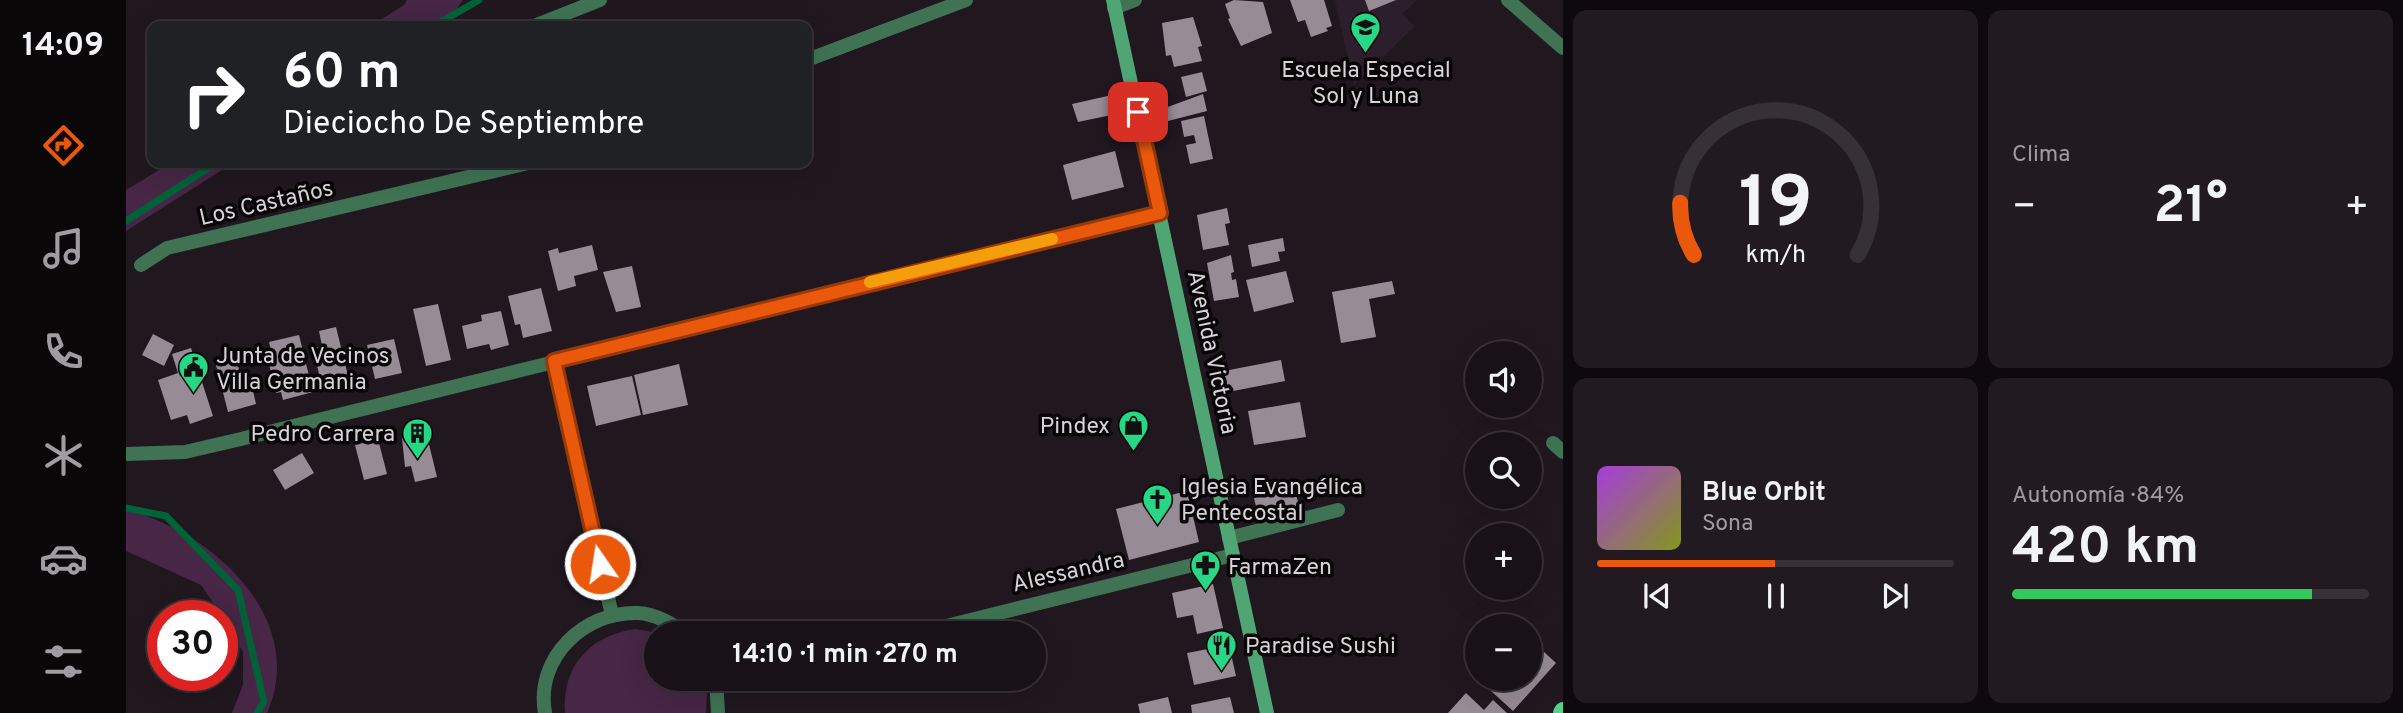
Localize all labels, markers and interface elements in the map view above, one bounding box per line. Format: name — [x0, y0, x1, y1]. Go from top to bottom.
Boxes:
school or university icon: Escuela Especial Sol y Luna — [1349, 11, 1383, 55]
text: 14:09 — [22, 27, 104, 67]
text: 60 m — [283, 44, 401, 106]
icon: right — [168, 49, 259, 140]
place label: Escuela Especial Sol y Luna — [1281, 57, 1451, 112]
pin — [1108, 82, 1168, 142]
icon: arrive — [1119, 93, 1157, 131]
text: Dieciocho De Septiembre — [283, 105, 644, 145]
icon: directions — [39, 121, 88, 170]
text: Clima — [2012, 141, 2070, 170]
text: 19 — [1739, 161, 1812, 253]
street label: Los Castaños — [197, 175, 336, 234]
text: 21° — [2153, 175, 2228, 241]
text: − — [2012, 184, 2037, 233]
text: + — [2344, 184, 2369, 233]
icon: music — [39, 224, 88, 273]
text: km/h — [1745, 240, 1806, 272]
street label: Avenida Victoria — [1179, 268, 1242, 437]
icon: phone — [39, 327, 88, 376]
map controls — [1465, 341, 1542, 691]
button: sound — [1465, 341, 1542, 418]
place label: Junta de Vecinos Villa Germania — [216, 343, 390, 398]
public building icon: Junta de Vecinos Villa Germania — [176, 351, 210, 395]
shop icon: Pindex — [1116, 408, 1150, 452]
place label: Pindex — [1040, 413, 1110, 442]
building icon: Pedro Carrera — [401, 416, 435, 460]
place label: Pedro Carrera — [250, 421, 395, 450]
icon: climate — [39, 431, 88, 480]
button: search — [1465, 432, 1542, 509]
place label: Iglesia Evangélica Pentecostal — [1181, 474, 1363, 529]
text: Blue Orbit — [1702, 477, 1826, 510]
church icon: Iglesia Evangélica Pentecostal — [1141, 482, 1175, 526]
text: Autonomía · 84% — [2012, 482, 2184, 511]
text: Sona — [1702, 510, 1753, 539]
text: 420 km — [2012, 516, 2199, 582]
button: + — [1465, 523, 1542, 600]
position arrow — [563, 527, 637, 601]
icon: car — [39, 534, 88, 583]
street label: Alessandra — [1010, 546, 1128, 600]
pharmacy icon: FarmaZen — [1188, 549, 1222, 593]
place label: FarmaZen — [1228, 554, 1332, 583]
icon: previous — [1638, 577, 1676, 615]
icon: pause — [1757, 577, 1795, 615]
icon: next — [1876, 577, 1914, 615]
speed limit sign: 30 — [147, 600, 238, 691]
button: − — [1465, 614, 1542, 691]
restaurant icon: Paradise Sushi — [1205, 628, 1239, 672]
place label: Paradise Sushi — [1245, 633, 1396, 662]
icon: filters — [39, 637, 88, 686]
text: 14:10 · 1 min · 270 m — [732, 639, 958, 672]

